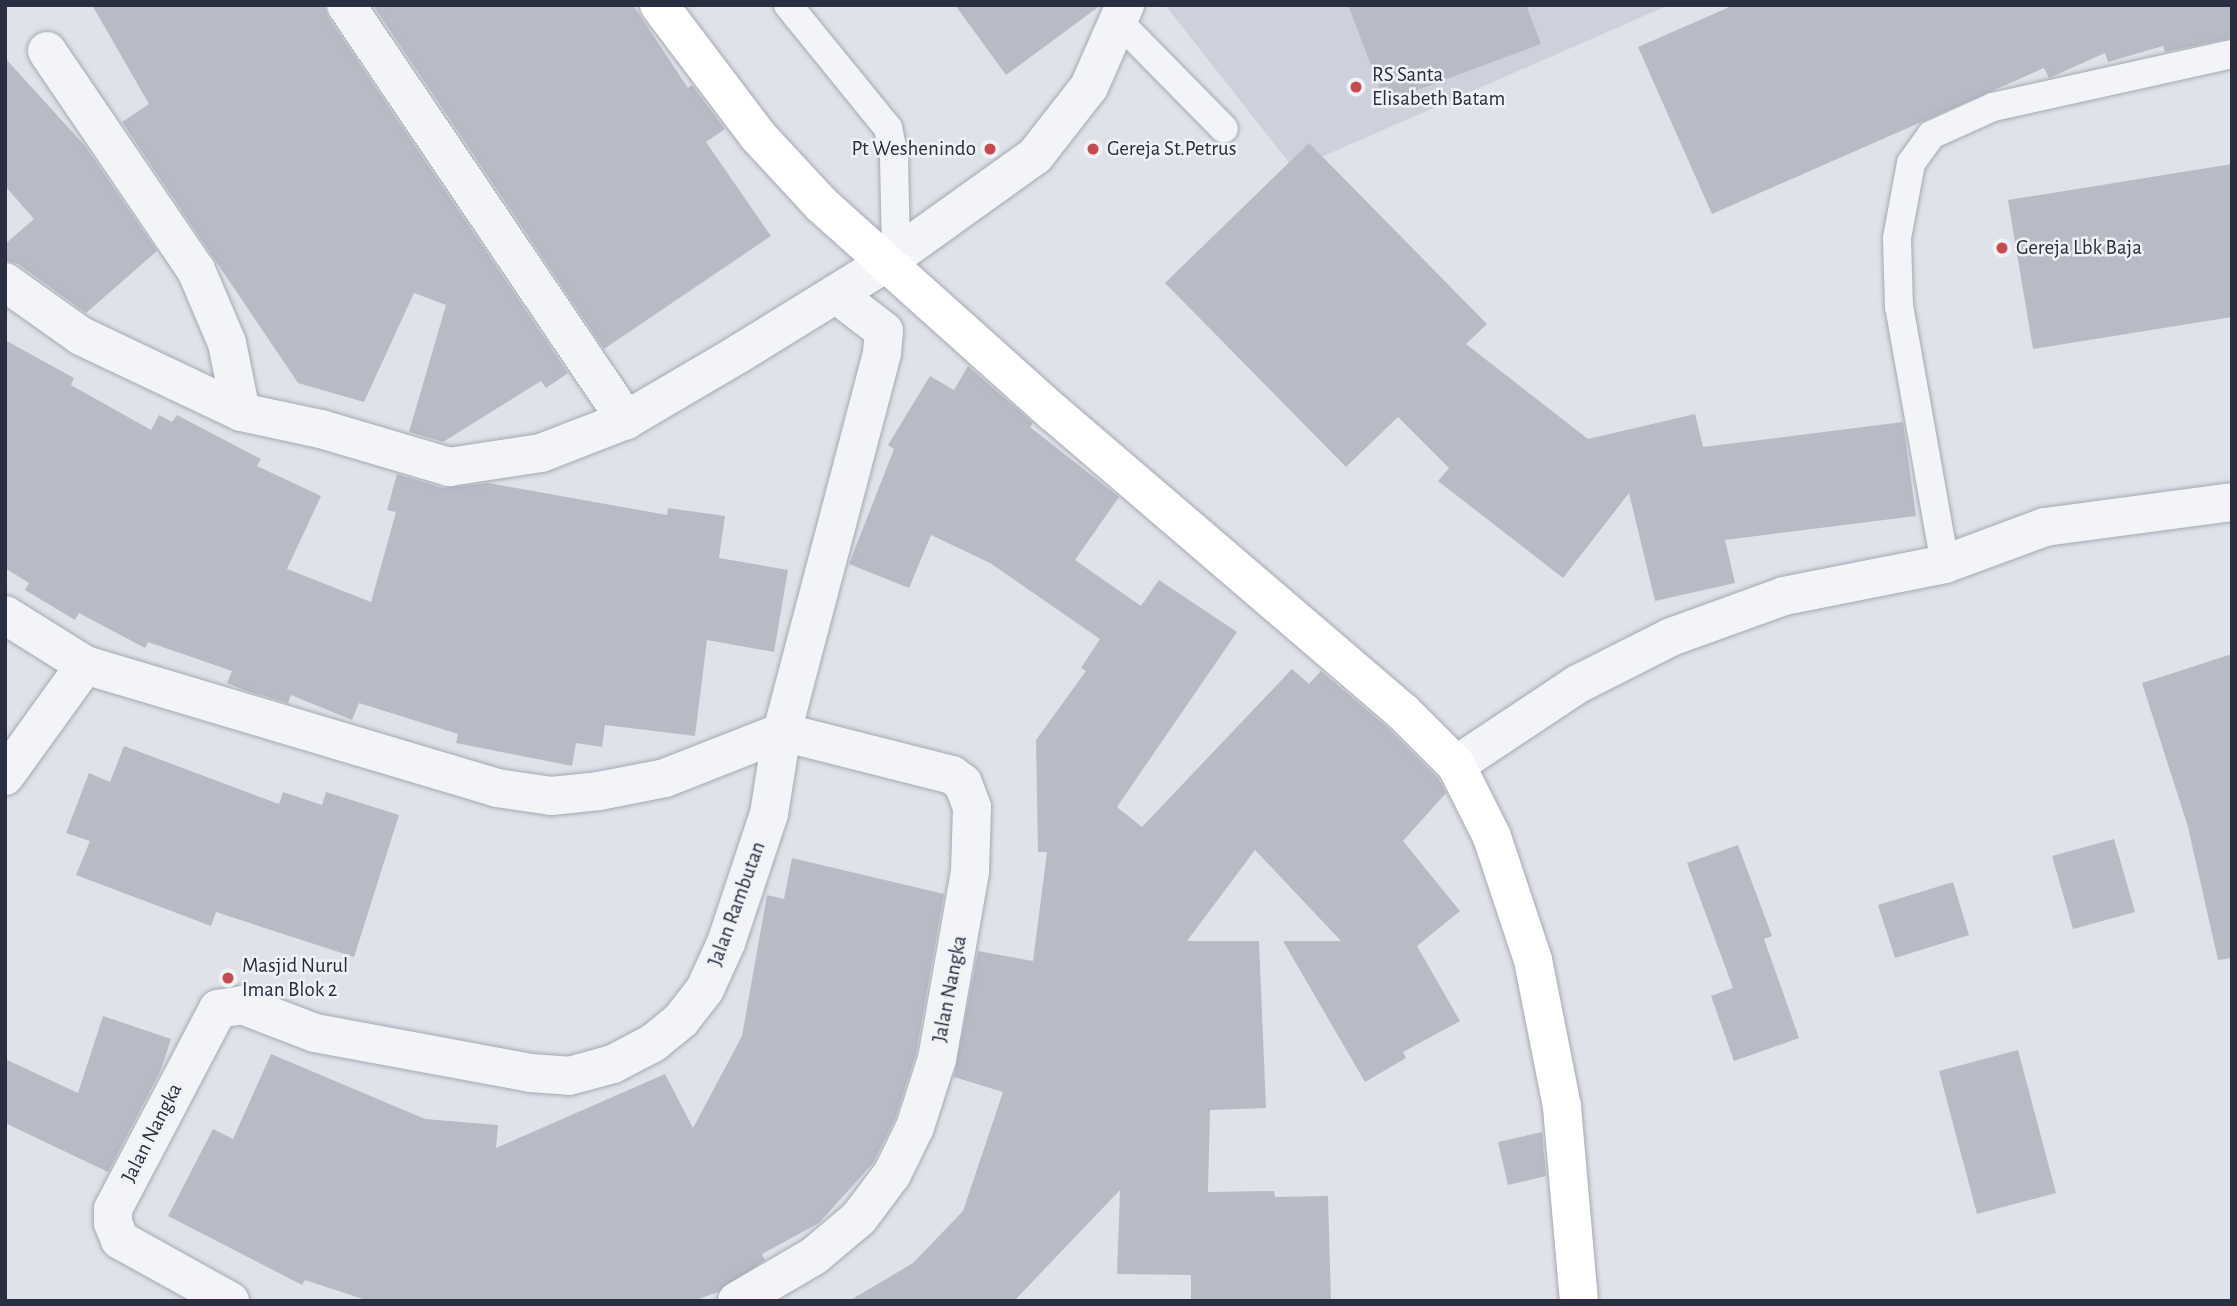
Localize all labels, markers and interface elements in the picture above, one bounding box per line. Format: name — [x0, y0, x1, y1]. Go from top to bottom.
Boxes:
place label: RS Santa Elisabeth Batam — [1372, 62, 1505, 112]
marker: RS Santa Elisabeth Batam — [1346, 77, 1366, 97]
place label: Pt Weshenindo — [851, 136, 976, 162]
place label: Gereja St.Petrus — [1107, 136, 1236, 162]
marker: Pt Weshenindo — [982, 141, 998, 157]
marker: Gereja St.Petrus — [1085, 141, 1101, 157]
place label: Gereja Lbk Baja — [2016, 235, 2142, 261]
marker: Gereja Lbk Baja — [1994, 240, 2010, 256]
street label: Jalan Rambutan — [703, 838, 771, 970]
street label: Jalan Nangka — [927, 934, 973, 1044]
place label: Masjid Nurul Iman Blok 2 — [242, 953, 348, 1003]
marker: Masjid Nurul Iman Blok 2 — [220, 970, 236, 986]
street label: Jalan Nangka — [116, 1079, 188, 1187]

